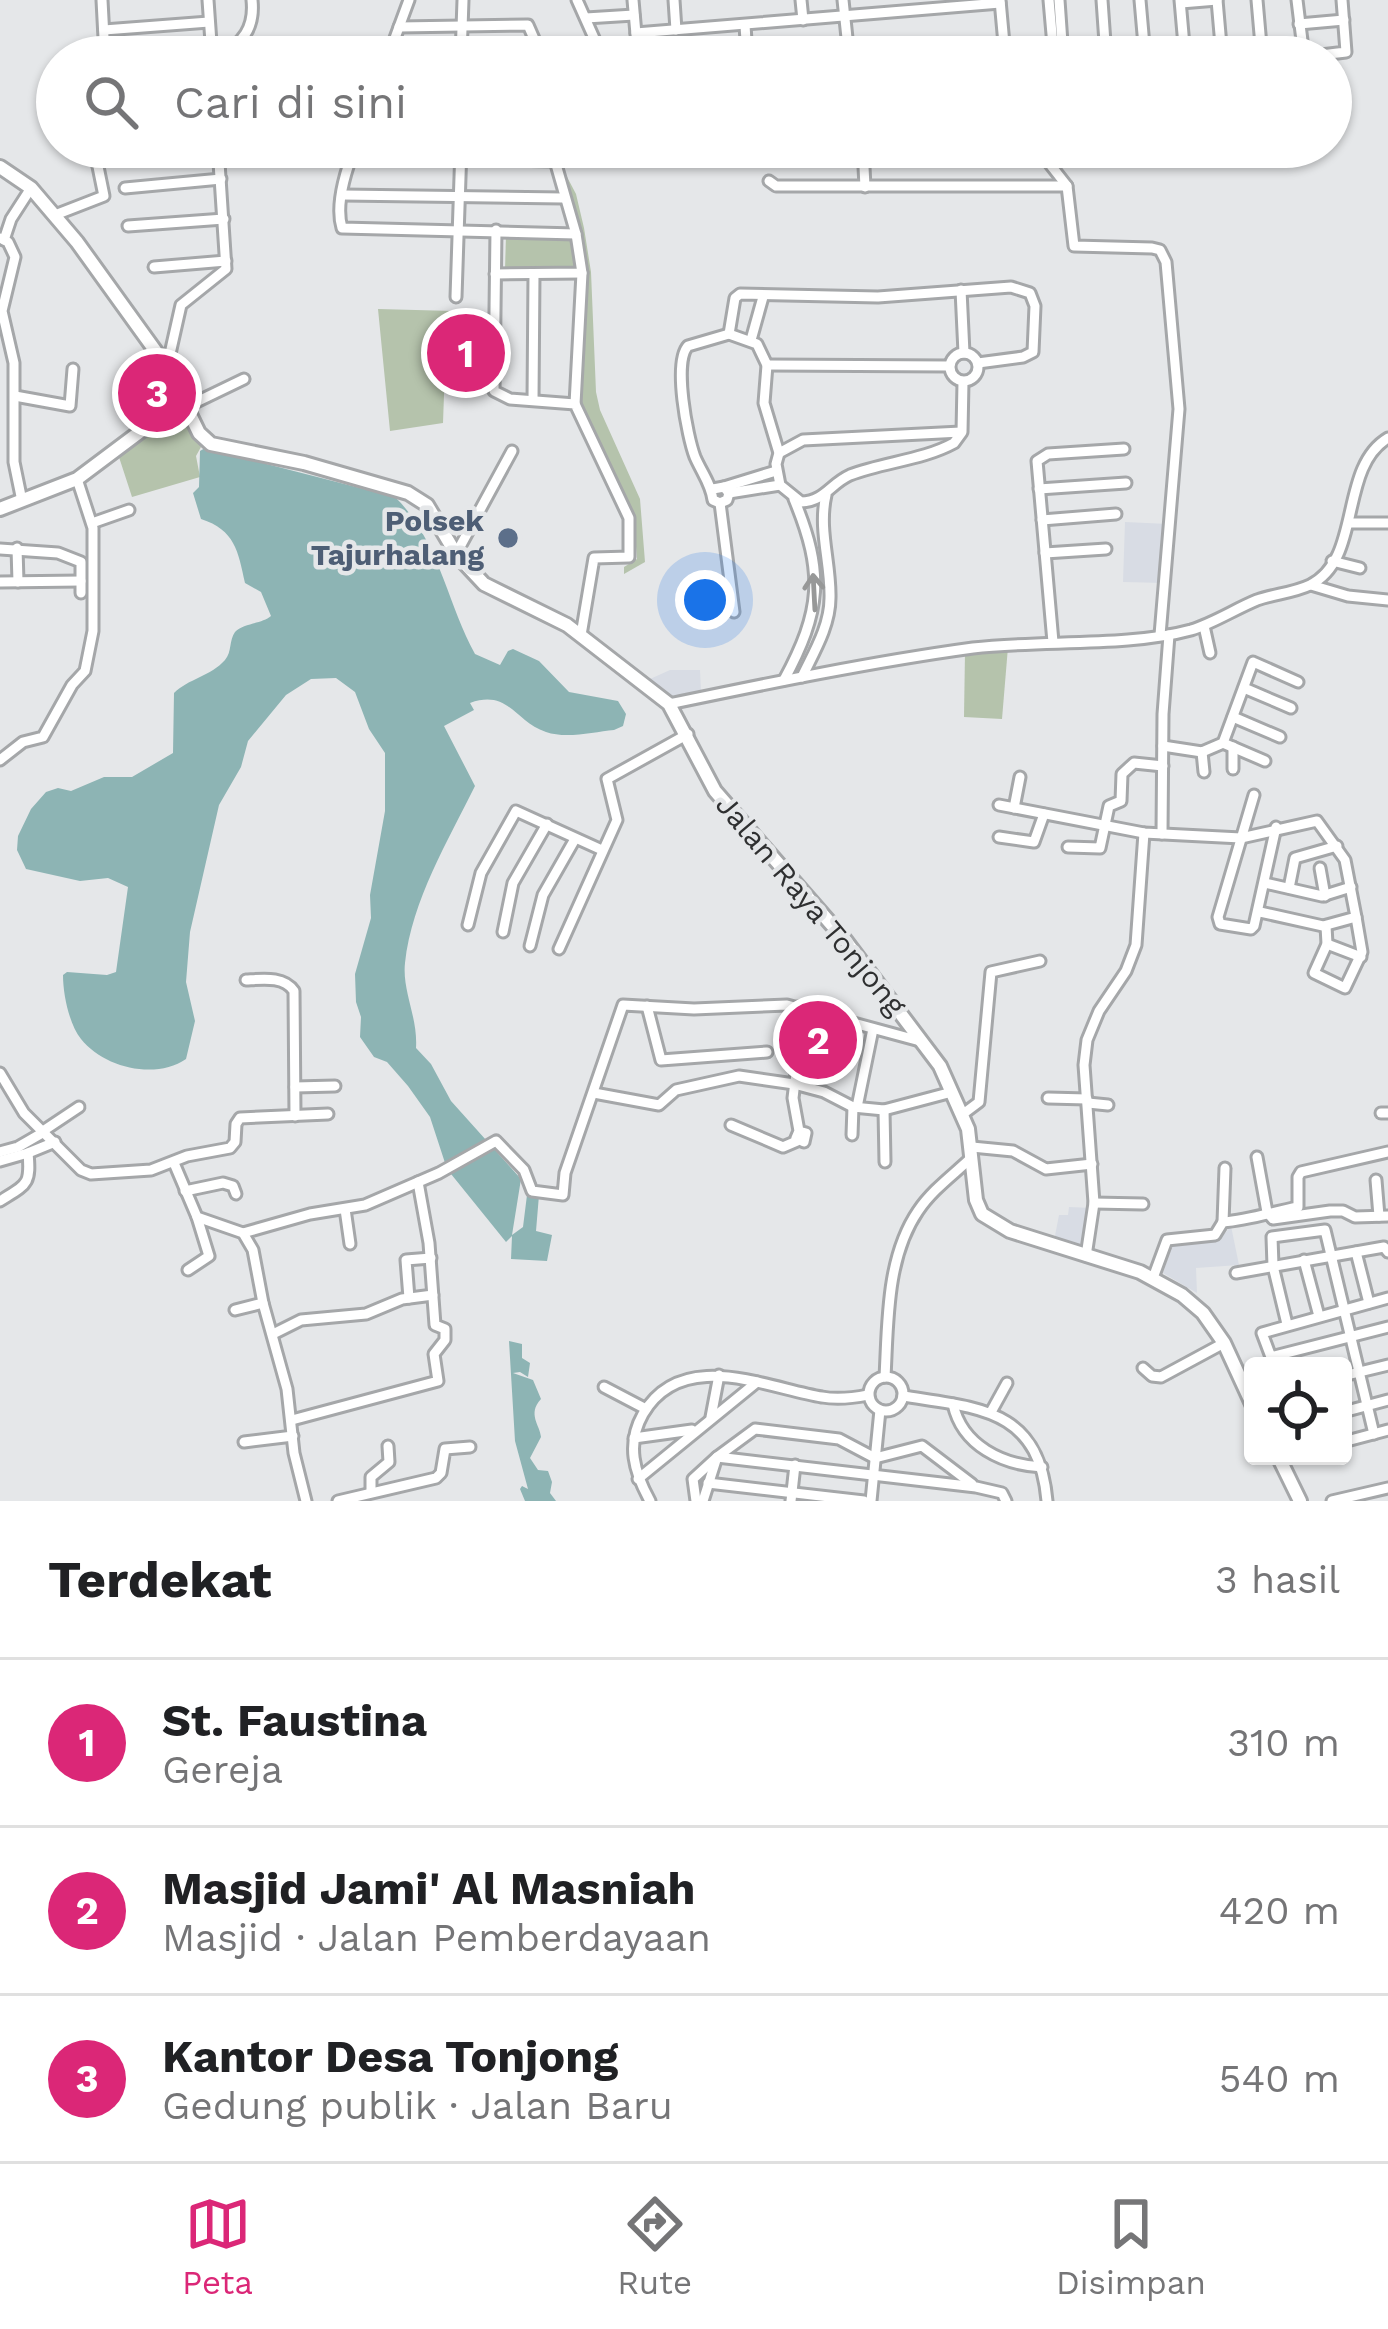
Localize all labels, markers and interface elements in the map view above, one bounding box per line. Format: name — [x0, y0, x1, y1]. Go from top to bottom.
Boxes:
search box — [36, 36, 1352, 168]
icon: search — [78, 69, 144, 135]
text: Cari di sini — [174, 76, 407, 129]
pin: 1 — [427, 308, 505, 398]
pin: 3 — [118, 348, 196, 438]
place label: Polsek Tajurhalang — [311, 503, 484, 572]
marker: Polsek Tajurhalang — [495, 525, 521, 551]
your location — [675, 570, 735, 630]
one-way arrow — [802, 573, 825, 612]
street label: Jalan Raya Tonjong — [709, 787, 914, 1022]
pin: 2 — [779, 995, 857, 1085]
map controls — [1244, 1357, 1352, 1465]
button: locate — [1244, 1357, 1352, 1465]
text: Terdekat — [48, 1550, 272, 1609]
text: 3 hasil — [1215, 1557, 1340, 1602]
text: St. Faustina — [162, 1694, 427, 1747]
text: 1 — [79, 1720, 95, 1765]
text: 310 m — [1227, 1720, 1340, 1765]
text: Gereja — [162, 1747, 283, 1792]
text: Masjid Jami' Al Masniah — [162, 1862, 696, 1915]
text: 2 — [75, 1888, 99, 1933]
text: 420 m — [1219, 1888, 1340, 1933]
text: Masjid · Jalan Pemberdayaan — [162, 1915, 711, 1960]
text: Kantor Desa Tonjong — [162, 2030, 618, 2083]
text: 3 — [75, 2056, 99, 2101]
text: 540 m — [1219, 2056, 1340, 2101]
text: Gedung publik · Jalan Baru — [162, 2083, 673, 2128]
tab: Peta — [182, 2191, 253, 2302]
tab: Rute — [617, 2191, 692, 2302]
tab: Disimpan — [1056, 2191, 1206, 2302]

